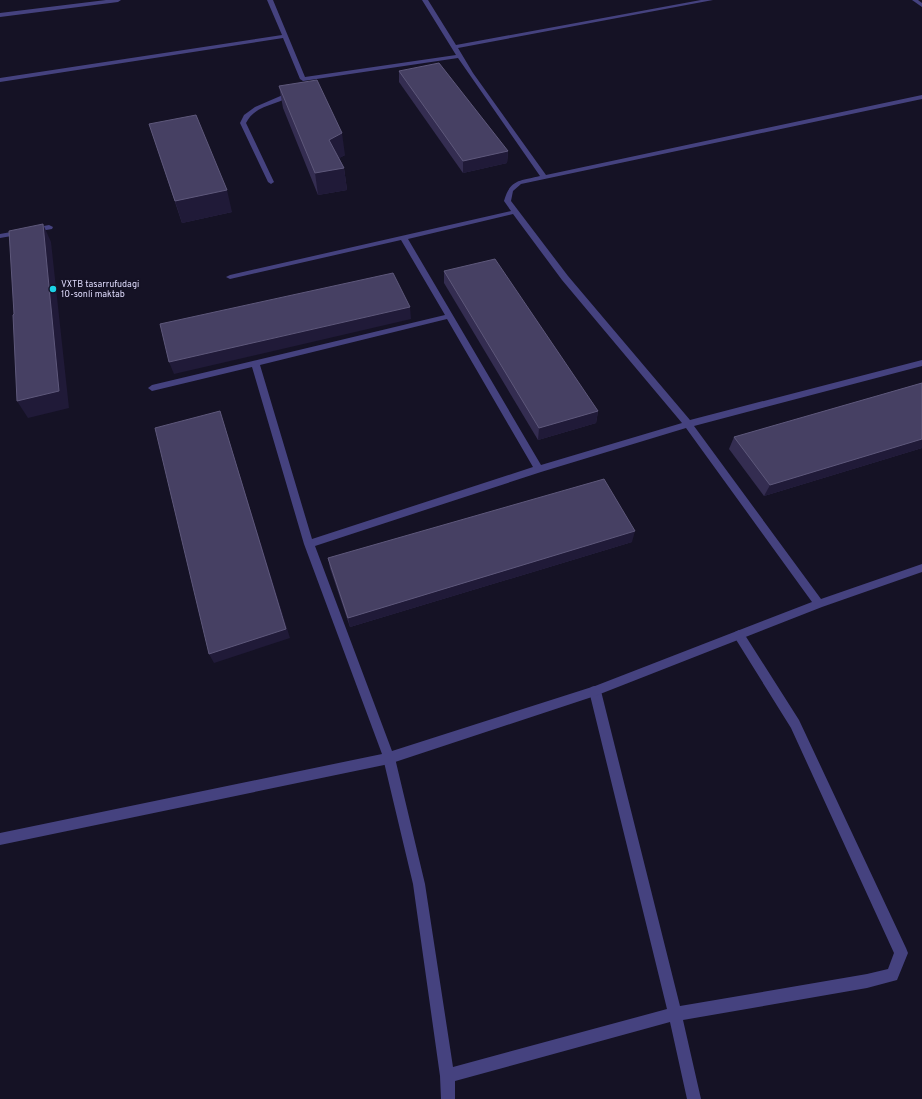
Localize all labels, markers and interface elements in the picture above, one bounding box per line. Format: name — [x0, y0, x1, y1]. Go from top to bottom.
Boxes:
place label: VXTB tasarrufudagi 10-sonli maktab — [61, 279, 139, 300]
marker: VXTB tasarrufudagi 10-sonli maktab — [48, 284, 58, 294]

